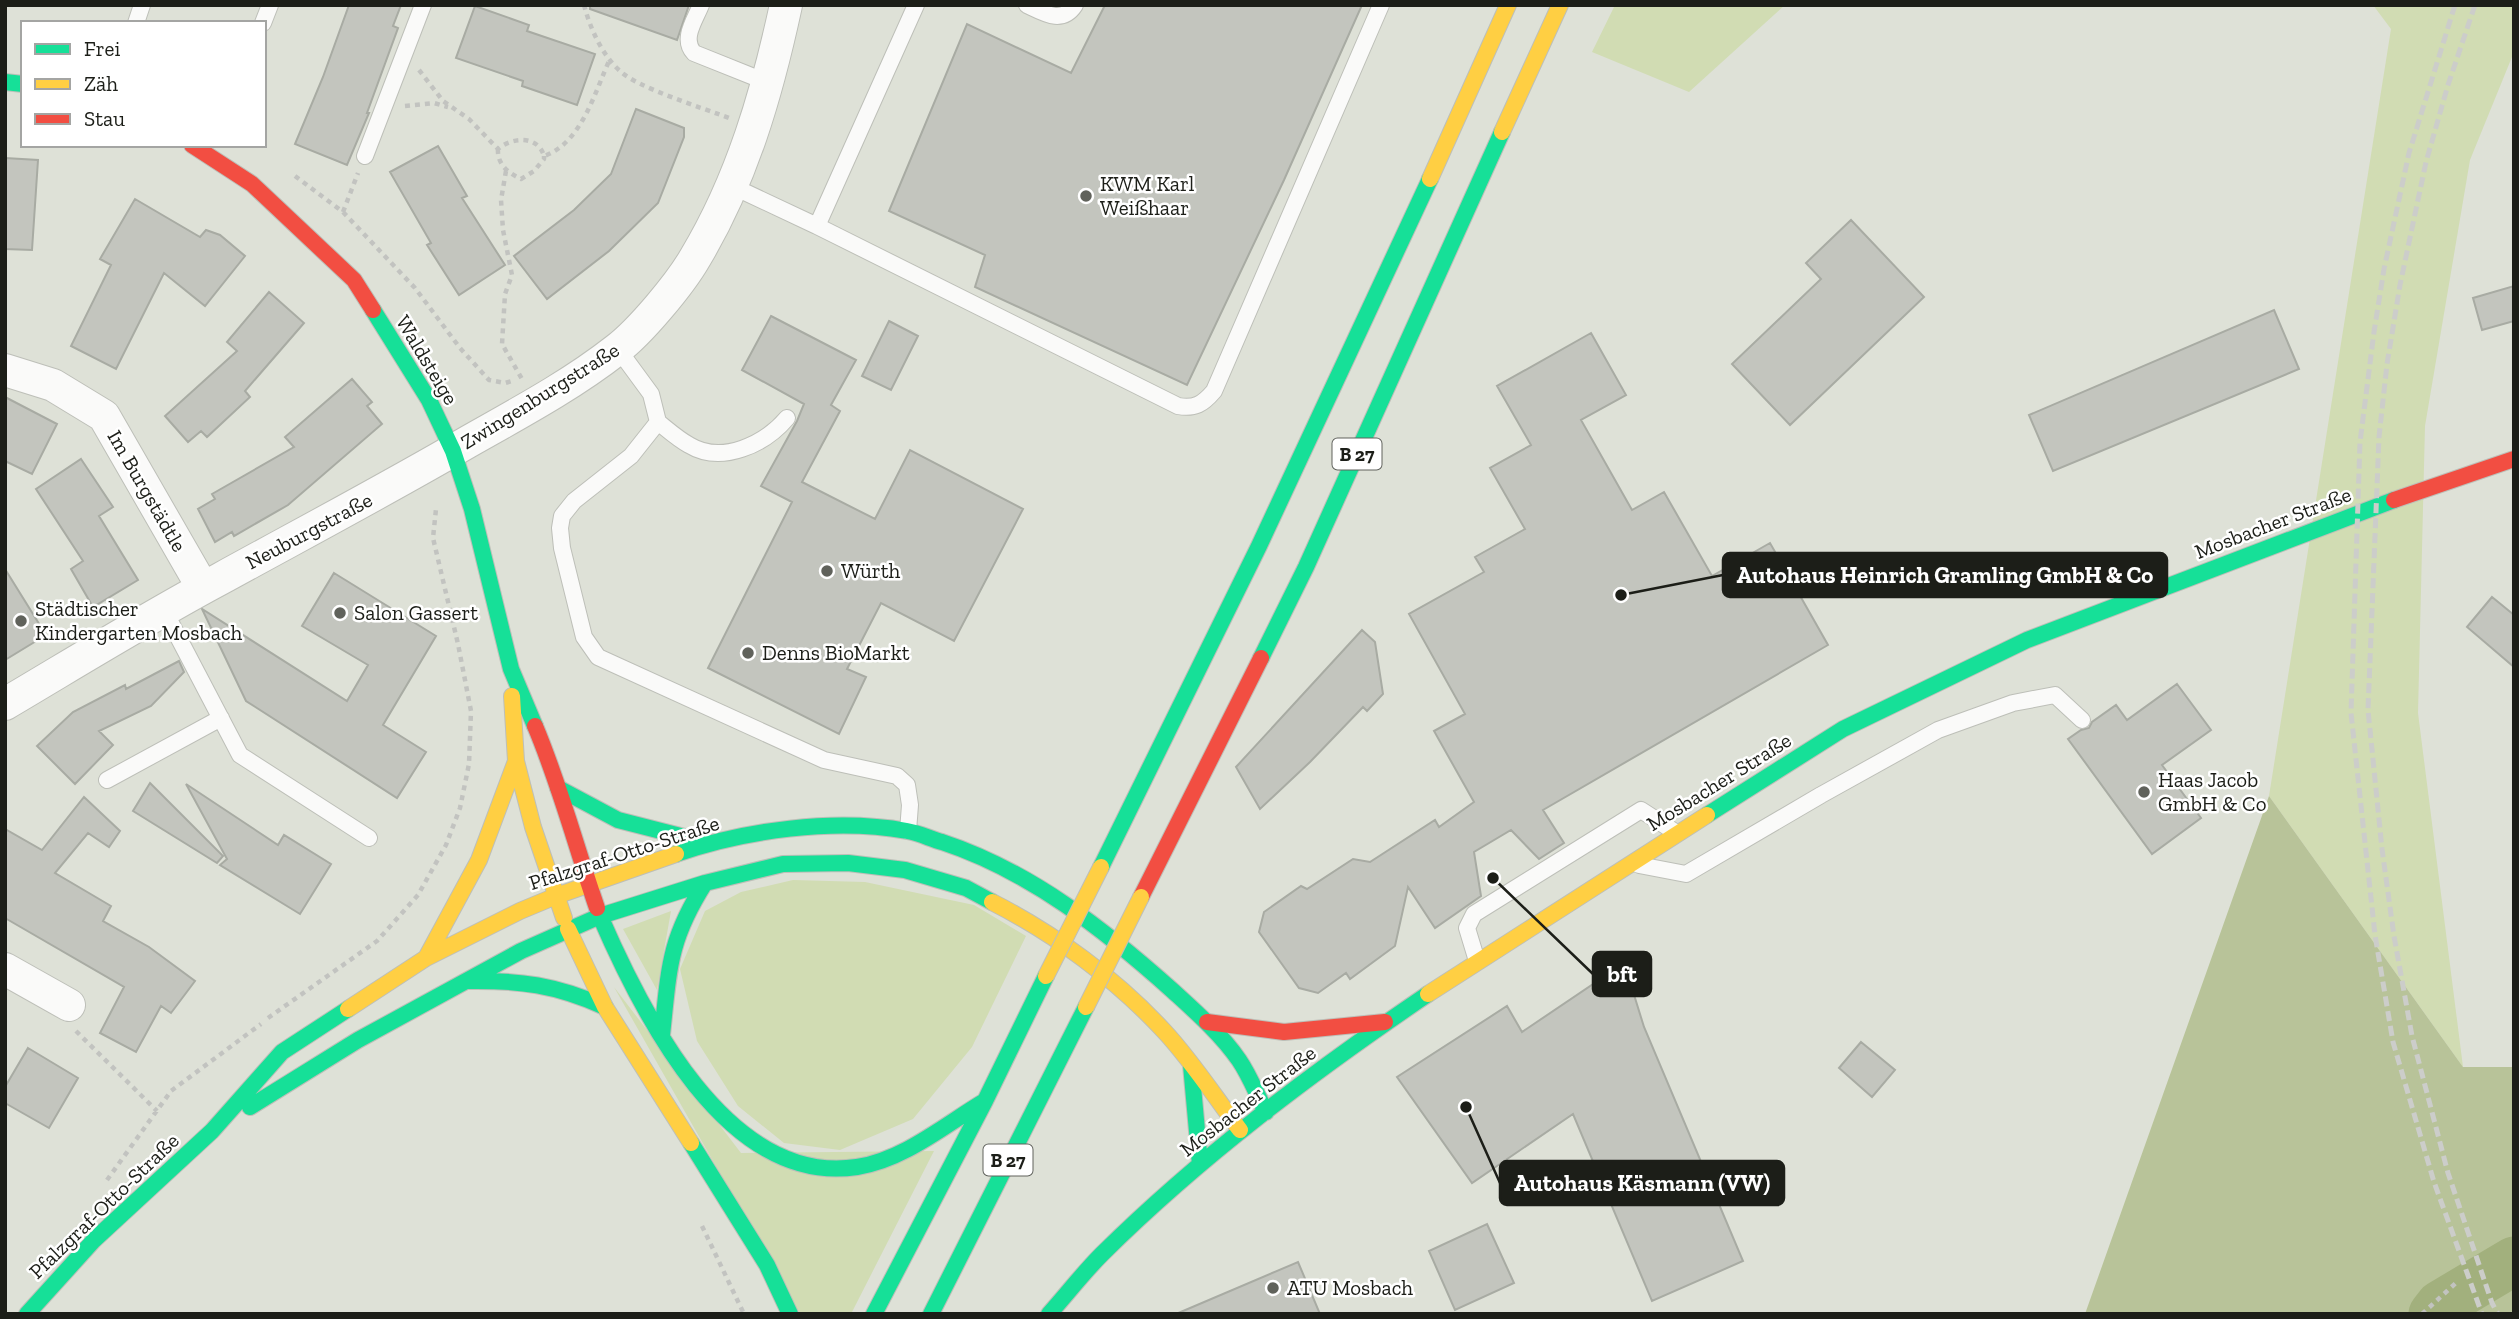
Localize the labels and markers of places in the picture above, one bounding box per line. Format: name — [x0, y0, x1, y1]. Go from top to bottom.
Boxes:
place label: KWM Karl Weißhaar — [1100, 171, 1195, 220]
marker: KWM Karl Weißhaar — [1078, 188, 1094, 204]
callout: Autohaus Heinrich Gramling GmbH & Co — [1723, 553, 2167, 597]
place label: Würth — [841, 558, 900, 583]
marker: Würth — [819, 563, 835, 579]
place label: Städtischer Kindergarten Mosbach — [35, 596, 243, 645]
place label: Salon Gassert — [354, 600, 478, 625]
marker: Salon Gassert — [332, 605, 348, 621]
marker: Städtischer Kindergarten Mosbach — [13, 613, 29, 629]
place label: Denns BioMarkt — [762, 640, 910, 665]
marker: Denns BioMarkt — [740, 645, 756, 661]
place label: Haas Jacob GmbH & Co — [2158, 767, 2266, 816]
marker: Haas Jacob GmbH & Co — [2136, 784, 2152, 800]
callout: bft — [1593, 952, 1651, 996]
callout: Autohaus Käsmann (VW) — [1500, 1161, 1784, 1205]
place label: ATU Mosbach — [1287, 1275, 1413, 1300]
marker: ATU Mosbach — [1265, 1280, 1281, 1296]

